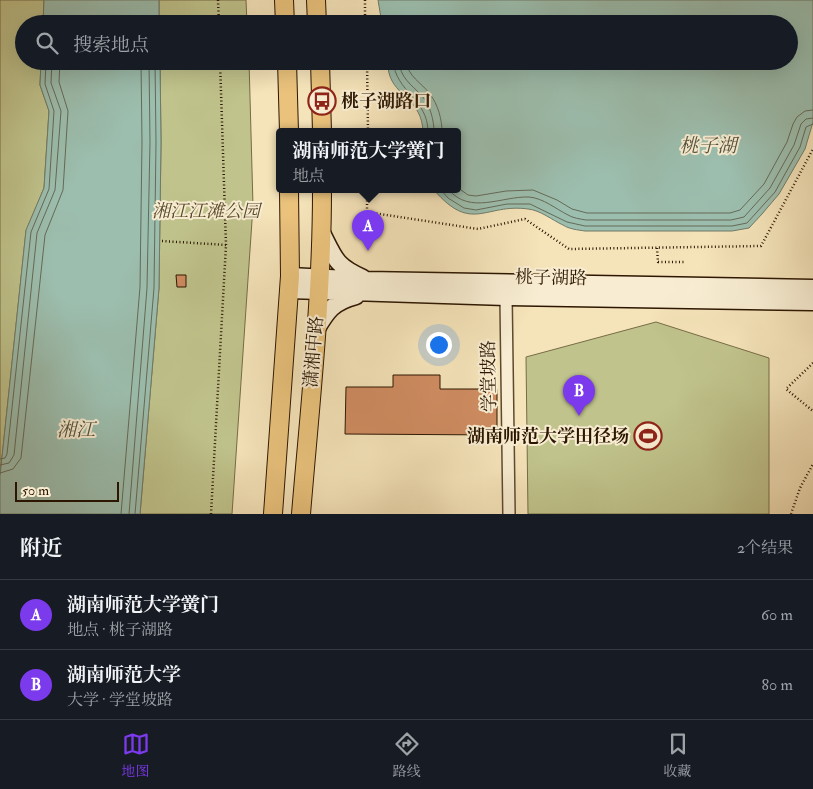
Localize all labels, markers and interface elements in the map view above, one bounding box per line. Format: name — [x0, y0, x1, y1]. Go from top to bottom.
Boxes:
search box — [15, 15, 798, 70]
icon: search — [33, 29, 61, 57]
text: 搜索地点 — [73, 33, 149, 57]
bus stop icon: 桃子湖路口 — [307, 86, 337, 116]
place label: 桃子湖路口 — [341, 90, 431, 113]
popup — [276, 128, 461, 193]
water label: 桃子湖 — [679, 134, 739, 158]
text: 湖南师范大学黉门 — [292, 139, 445, 163]
text: 地点 — [292, 166, 325, 186]
park label: 湘江江滩公园 — [152, 200, 263, 223]
pin: A — [352, 210, 384, 251]
street label: 桃子湖路 — [515, 266, 587, 290]
street label: 潇湘中路 — [299, 315, 329, 389]
your location — [426, 332, 452, 358]
street label: 学堂坡路 — [477, 340, 501, 412]
pin: B — [563, 375, 595, 416]
water label: 湘江 — [57, 418, 98, 442]
sports icon: 湖南师范大学田径场 — [633, 421, 663, 451]
place label: 湖南师范大学田径场 — [467, 425, 629, 448]
scale bar — [15, 479, 119, 502]
text: 50 m — [22, 482, 49, 499]
text: 附近 — [20, 535, 62, 562]
text: 2个结果 — [737, 538, 793, 558]
text: 湖南师范大学黉门 — [67, 593, 219, 617]
text: A — [31, 605, 41, 625]
text: 60 m — [761, 605, 793, 625]
text: 地点 · 桃子湖路 — [67, 620, 173, 640]
text: 湖南师范大学 — [67, 663, 181, 687]
text: B — [31, 675, 41, 695]
text: 80 m — [762, 675, 793, 695]
text: 大学 · 学堂坡路 — [67, 690, 173, 710]
tab: 地图 — [122, 730, 150, 780]
tab: 路线 — [393, 730, 421, 780]
tab: 收藏 — [664, 730, 692, 780]

